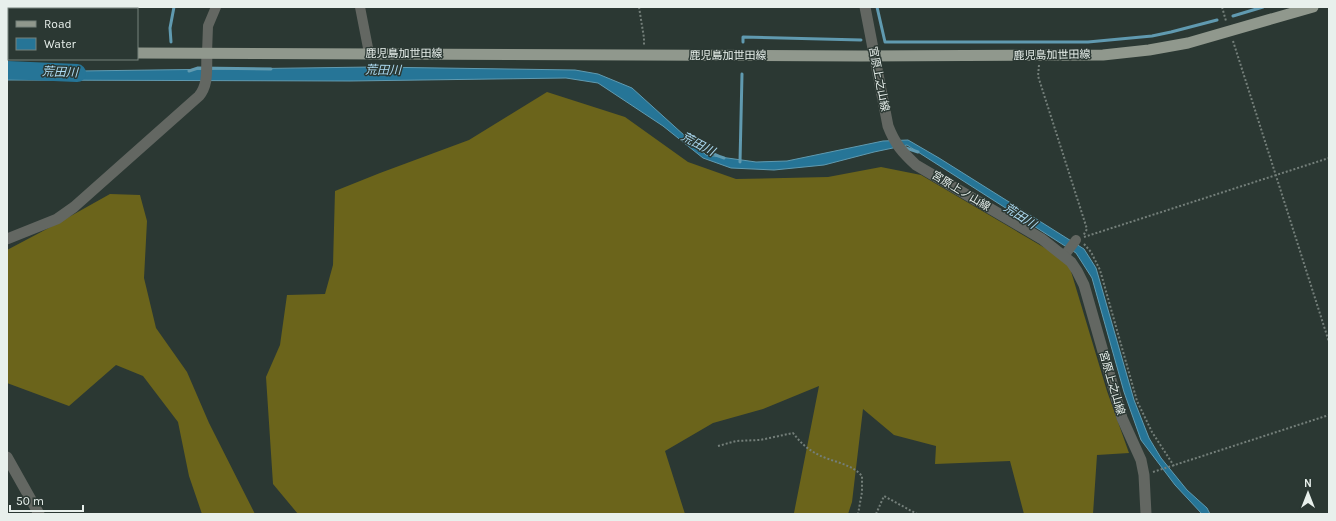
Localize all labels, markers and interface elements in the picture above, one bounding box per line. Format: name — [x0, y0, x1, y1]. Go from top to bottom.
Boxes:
legend — [8, 8, 138, 60]
text: Road — [44, 17, 72, 31]
text: Water — [44, 37, 77, 51]
street label: 宮原上之山線 — [866, 45, 892, 113]
street label: 鹿児島加世田線 — [366, 47, 443, 60]
street label: 鹿児島加世田線 — [1013, 48, 1091, 62]
street label: 鹿児島加世田線 — [690, 49, 767, 62]
water label: 荒田川 — [365, 63, 403, 77]
water label: 荒田川 — [42, 64, 80, 80]
water label: 荒田川 — [679, 129, 719, 160]
street label: 宮原上ノ山線 — [929, 168, 993, 214]
water label: 荒田川 — [1001, 200, 1041, 233]
street label: 宮原上之山線 — [1097, 349, 1127, 417]
north arrow — [1288, 473, 1328, 513]
text: N — [1304, 477, 1312, 490]
scale bar — [10, 487, 83, 513]
text: 50 m — [16, 494, 44, 508]

